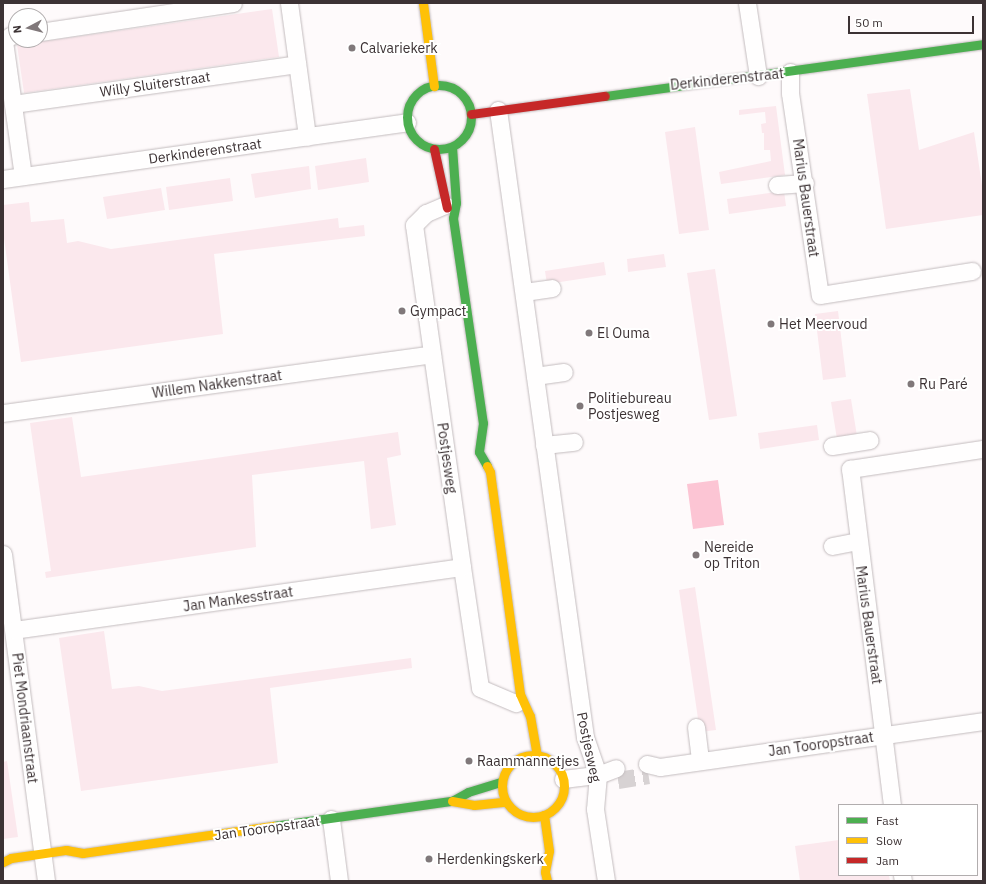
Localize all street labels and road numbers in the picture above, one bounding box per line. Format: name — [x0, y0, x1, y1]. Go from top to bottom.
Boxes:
street label: Derkinderenstraat — [669, 65, 785, 93]
street label: Willy Sluiterstraat — [99, 68, 211, 100]
street label: Derkinderenstraat — [147, 135, 263, 167]
street label: Marius Bauerstraat — [789, 138, 823, 258]
street label: Willem Nakkenstraat — [151, 367, 283, 401]
street label: Postjesweg — [434, 422, 460, 494]
street label: Marius Bauerstraat — [852, 565, 886, 685]
street label: Jan Mankesstraat — [182, 583, 294, 615]
street label: Piet Mondriaanstraat — [9, 652, 41, 784]
street label: Postjesweg — [573, 710, 605, 784]
street label: Jan Tooropstraat — [767, 728, 875, 760]
street label: Jan Tooropstraat — [213, 812, 321, 844]

